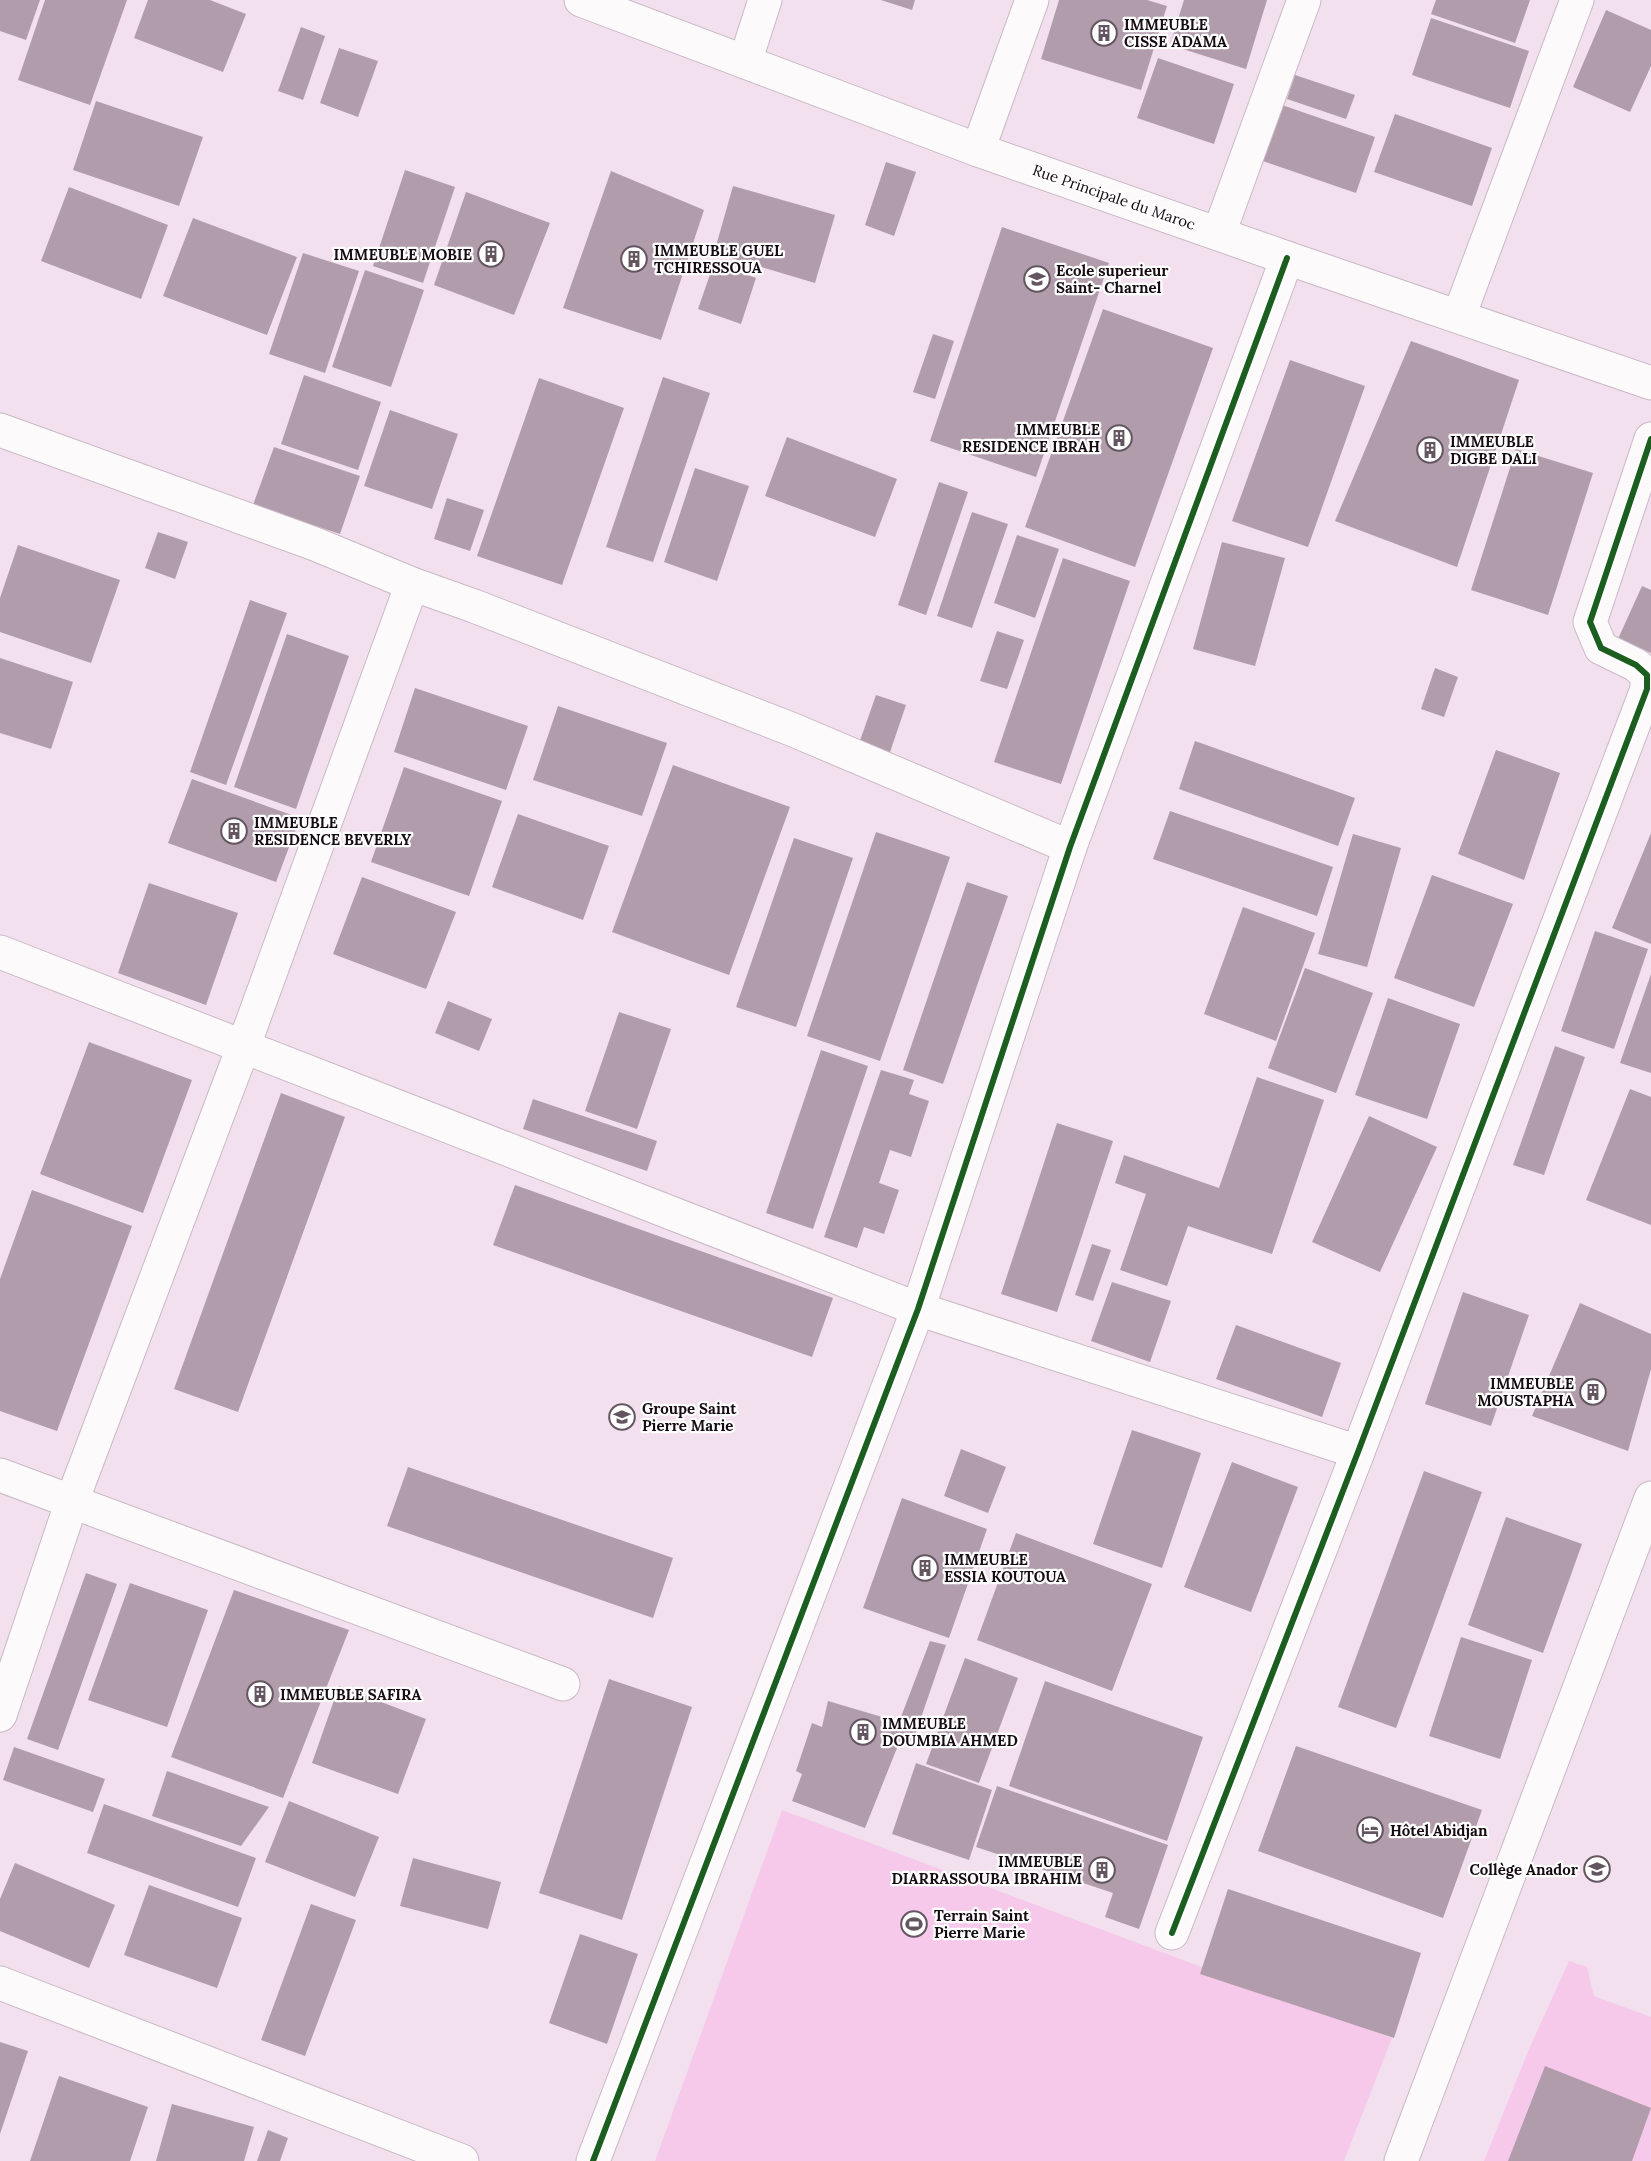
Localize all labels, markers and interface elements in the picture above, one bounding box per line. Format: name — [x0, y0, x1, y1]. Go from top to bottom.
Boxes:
place label: IMMEUBLE CISSE ADAMA — [1124, 15, 1227, 51]
building icon: IMMEUBLE CISSE ADAMA — [1089, 18, 1119, 48]
street label: Rue Principale du Maroc — [1030, 160, 1198, 234]
building icon: IMMEUBLE MOBIE — [476, 239, 506, 269]
place label: IMMEUBLE GUEL TCHIRESSOUA — [654, 241, 783, 277]
building icon: IMMEUBLE GUEL TCHIRESSOUA — [619, 244, 649, 274]
place label: IMMEUBLE MOBIE — [333, 245, 472, 264]
place label: Ecole superieur Saint- Charnel — [1056, 261, 1169, 297]
school or university icon: Ecole superieur Saint- Charnel — [1022, 264, 1052, 294]
place label: IMMEUBLE RESIDENCE IBRAH — [962, 420, 1100, 456]
building icon: IMMEUBLE RESIDENCE IBRAH — [1104, 423, 1134, 453]
place label: IMMEUBLE DIGBE DALI — [1450, 432, 1537, 468]
building icon: IMMEUBLE DIGBE DALI — [1415, 435, 1445, 465]
place label: IMMEUBLE RESIDENCE BEVERLY — [254, 813, 411, 849]
building icon: IMMEUBLE RESIDENCE BEVERLY — [219, 816, 249, 846]
place label: IMMEUBLE MOUSTAPHA — [1477, 1374, 1574, 1410]
building icon: IMMEUBLE MOUSTAPHA — [1578, 1377, 1608, 1407]
place label: Groupe Saint Pierre Marie — [642, 1399, 737, 1435]
school or university icon: Groupe Saint Pierre Marie — [607, 1402, 637, 1432]
place label: IMMEUBLE ESSIA KOUTOUA — [944, 1550, 1066, 1586]
building icon: IMMEUBLE ESSIA KOUTOUA — [910, 1553, 940, 1583]
building icon: IMMEUBLE SAFIRA — [245, 1679, 275, 1709]
place label: IMMEUBLE SAFIRA — [280, 1685, 421, 1704]
place label: IMMEUBLE DOUMBIA AHMED — [882, 1714, 1018, 1750]
building icon: IMMEUBLE DOUMBIA AHMED — [848, 1717, 878, 1747]
hotel icon: Hôtel Abidjan — [1355, 1815, 1385, 1845]
place label: Hôtel Abidjan — [1390, 1821, 1488, 1840]
place label: IMMEUBLE DIARRASSOUBA IBRAHIM — [892, 1852, 1082, 1888]
school or university icon: Collège Anador — [1582, 1854, 1612, 1884]
building icon: IMMEUBLE DIARRASSOUBA IBRAHIM — [1087, 1855, 1117, 1885]
place label: Collège Anador — [1470, 1860, 1579, 1879]
place label: Terrain Saint Pierre Marie — [934, 1906, 1030, 1942]
sports icon: Terrain Saint Pierre Marie — [899, 1909, 929, 1939]

